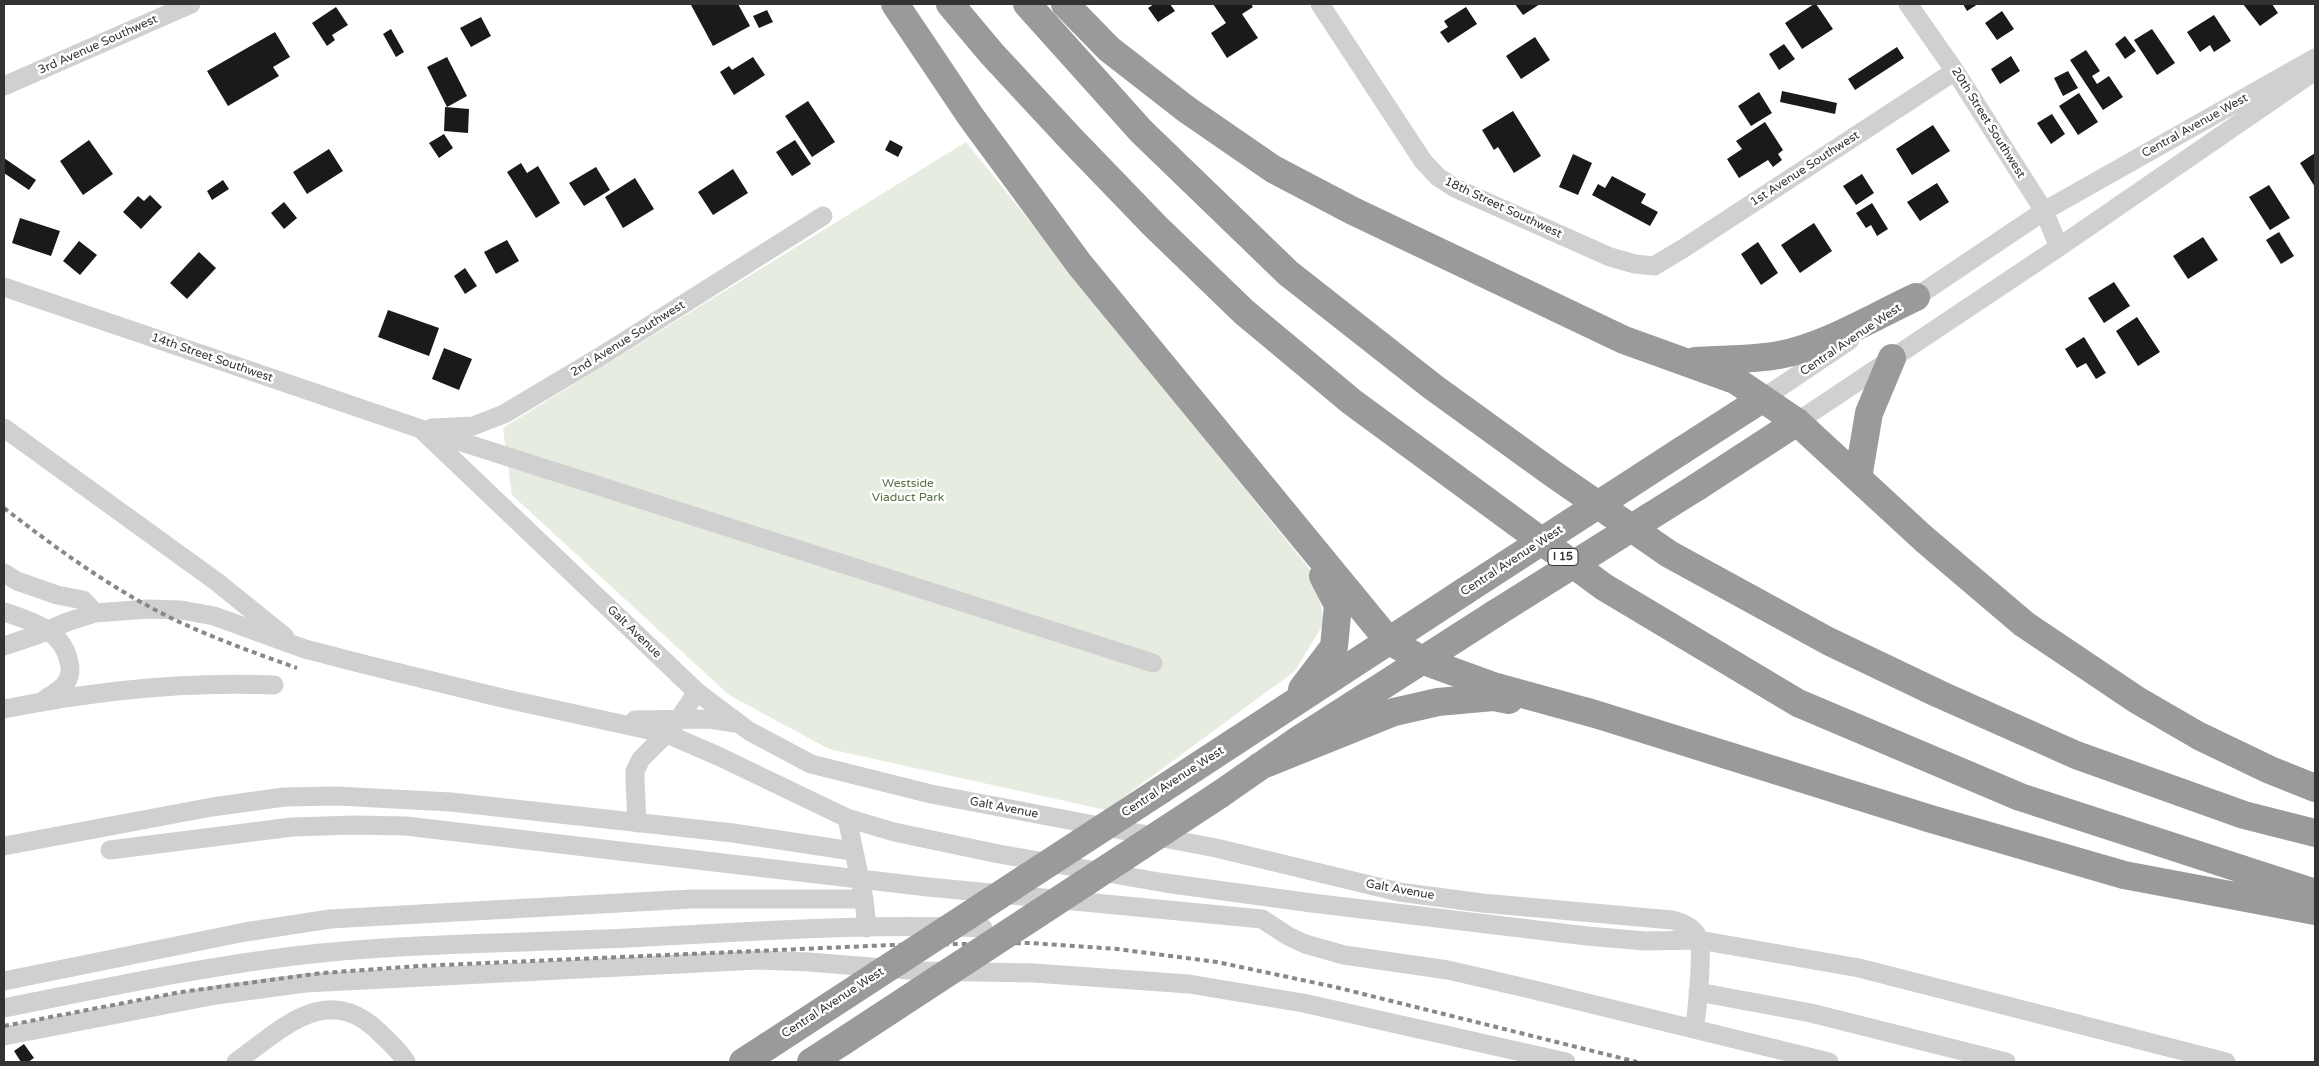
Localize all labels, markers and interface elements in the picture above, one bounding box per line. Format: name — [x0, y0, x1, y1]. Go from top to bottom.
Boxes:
street label: 3rd Avenue Southwest — [36, 12, 160, 78]
street label: 20th Street Southwest — [1948, 65, 2028, 181]
street label: Central Avenue West — [2140, 91, 2250, 161]
street label: 1st Avenue Southwest — [1748, 128, 1862, 210]
street label: 18th Street Southwest — [1442, 174, 1564, 242]
street label: 2nd Avenue Southwest — [568, 298, 688, 380]
street label: Central Avenue West — [1798, 301, 1904, 379]
street label: 14th Street Southwest — [149, 330, 275, 386]
park label: Westside Viaduct Park — [872, 477, 944, 505]
street label: Central Avenue West — [1458, 523, 1566, 599]
road number: I 15 — [1548, 548, 1578, 566]
street label: Galt Avenue — [604, 603, 664, 661]
street label: Central Avenue West — [1119, 744, 1227, 820]
street label: Galt Avenue — [969, 794, 1039, 822]
street label: Galt Avenue — [1365, 877, 1435, 903]
street label: Central Avenue West — [779, 965, 887, 1041]

